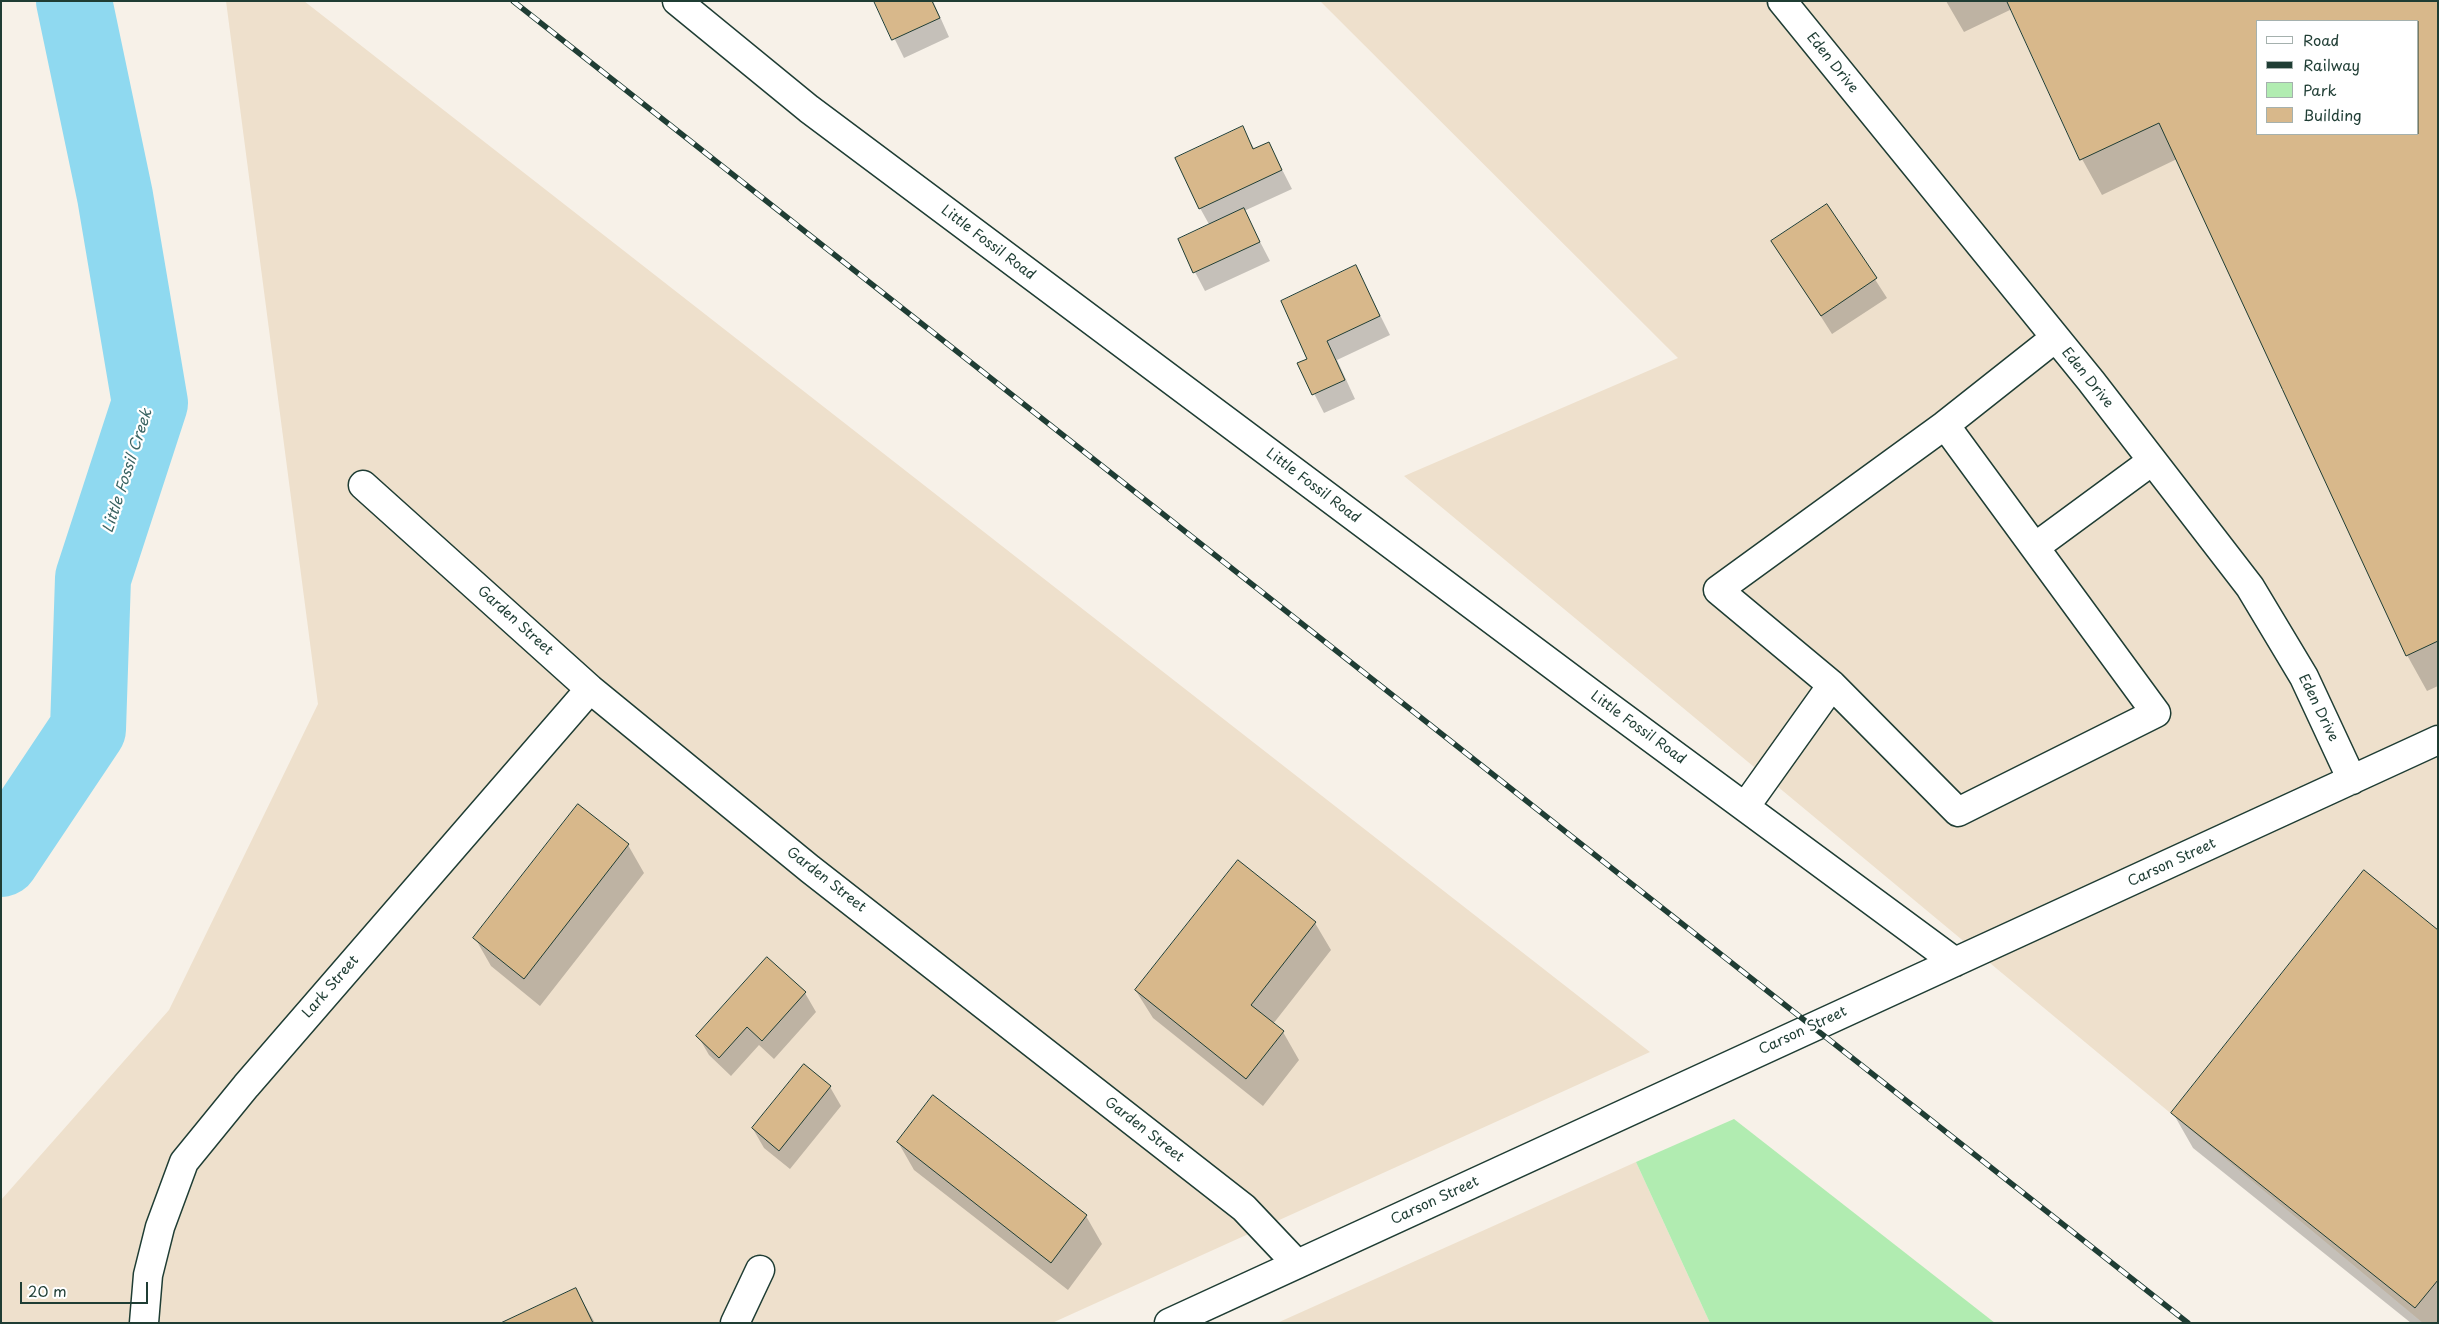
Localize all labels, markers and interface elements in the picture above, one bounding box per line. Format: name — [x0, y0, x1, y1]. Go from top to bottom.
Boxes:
legend — [2256, 20, 2419, 135]
text: Road — [2303, 28, 2339, 51]
street label: Eden Drive — [1803, 29, 1861, 97]
text: Railway — [2303, 53, 2360, 76]
text: Park — [2303, 78, 2337, 101]
text: Building — [2303, 103, 2362, 126]
street label: Little Fossil Road — [938, 202, 1038, 284]
street label: Eden Drive — [2058, 344, 2116, 412]
water label: Little Fossil Creek — [99, 407, 157, 535]
street label: Little Fossil Road — [1263, 445, 1363, 527]
street label: Garden Street — [474, 583, 556, 659]
street label: Eden Drive — [2295, 672, 2341, 744]
street label: Little Fossil Road — [1587, 688, 1689, 768]
street label: Carson Street — [2125, 835, 2219, 891]
street label: Garden Street — [783, 844, 869, 916]
street label: Lark Street — [299, 952, 363, 1022]
street label: Carson Street — [1756, 1003, 1850, 1059]
street label: Garden Street — [1101, 1094, 1187, 1166]
street label: Carson Street — [1388, 1173, 1482, 1229]
scale bar — [22, 1272, 150, 1304]
text: 20 m — [28, 1279, 67, 1302]

